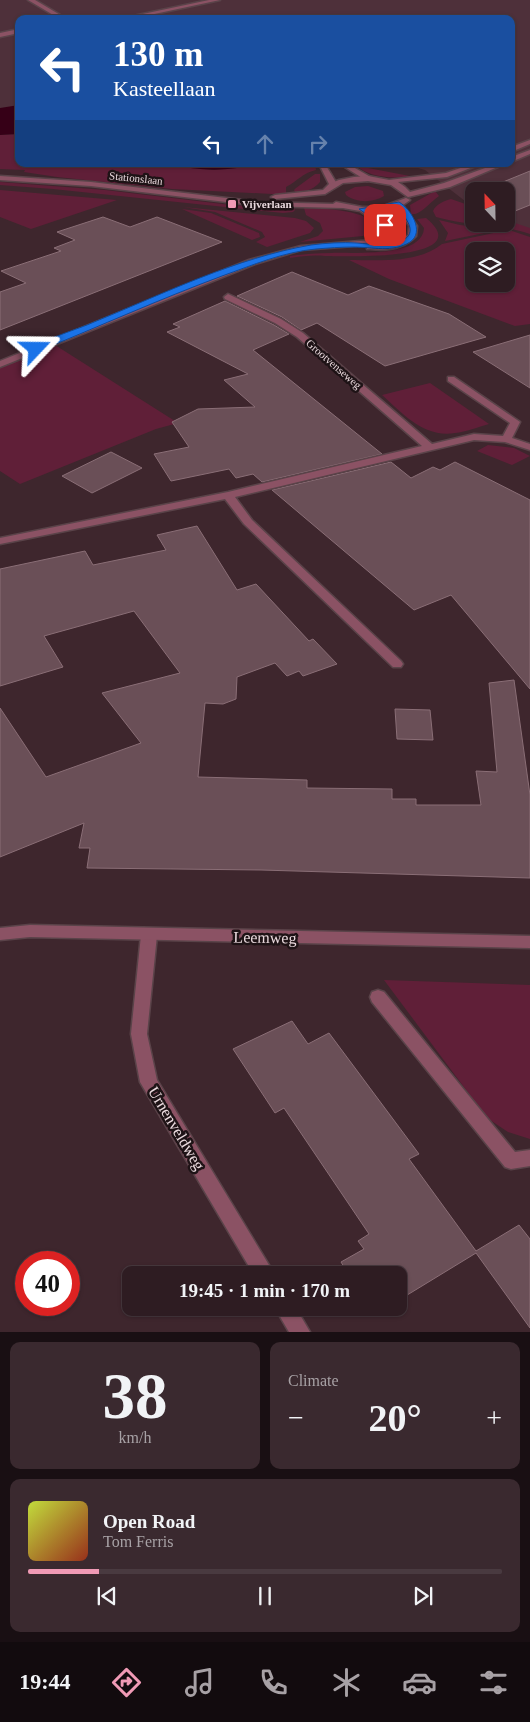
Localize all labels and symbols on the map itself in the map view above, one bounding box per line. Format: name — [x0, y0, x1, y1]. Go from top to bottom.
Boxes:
street label: Stationslaan — [109, 169, 164, 187]
north arrow — [465, 182, 515, 232]
marker: Vijverlaan — [226, 198, 238, 210]
place label: Vijverlaan — [242, 198, 292, 210]
pin — [364, 204, 406, 246]
position arrow — [9, 322, 61, 374]
street label: Grootvenseweg — [304, 337, 364, 391]
street label: Leemweg — [233, 928, 297, 948]
street label: Urnenveldweg — [144, 1084, 208, 1174]
speed limit sign: 40 — [15, 1251, 80, 1316]

